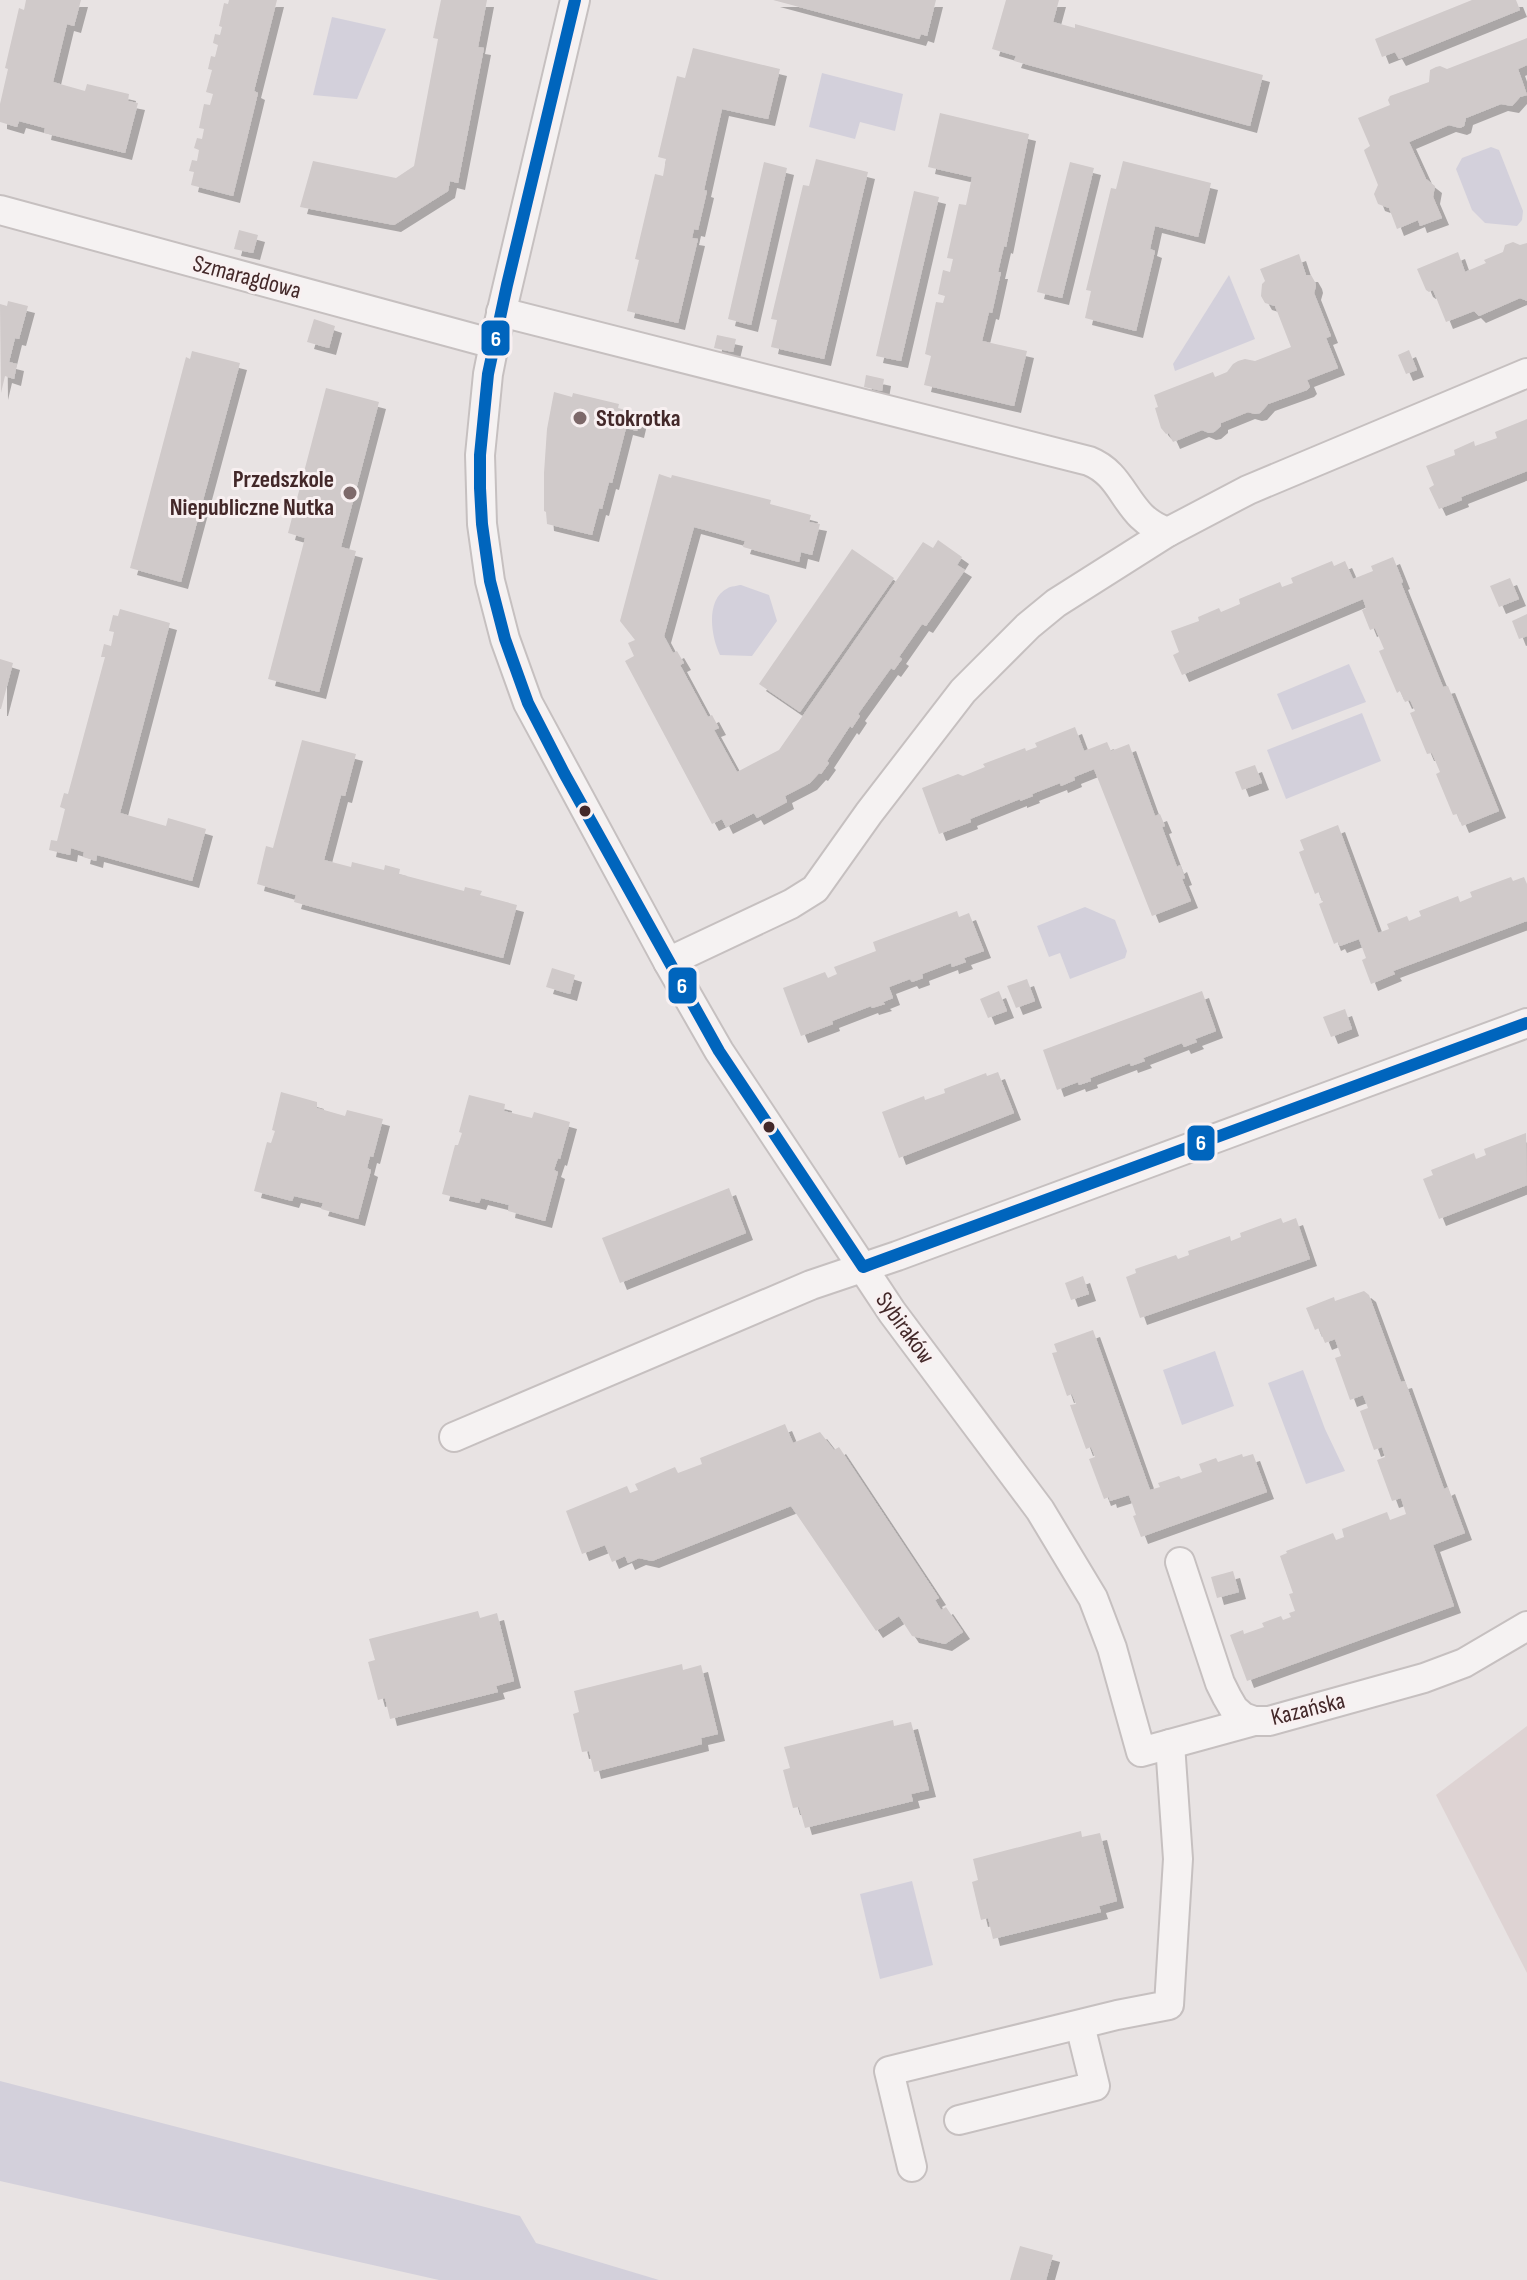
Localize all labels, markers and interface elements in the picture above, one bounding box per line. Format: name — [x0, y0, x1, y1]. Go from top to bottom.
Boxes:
street label: Szmaragdowa — [190, 249, 304, 305]
line badge: 6 — [480, 319, 511, 357]
text: 6 — [491, 326, 501, 353]
place label: Stokrotka — [596, 404, 681, 433]
marker: Stokrotka — [571, 409, 589, 427]
place label: Przedszkole Niepubliczne Nutka — [170, 465, 334, 522]
marker: Przedszkole Niepubliczne Nutka — [341, 484, 359, 502]
unlabelled marker — [577, 803, 593, 819]
line badge: 6 — [667, 966, 698, 1005]
text: 6 — [677, 973, 687, 1000]
unlabelled marker — [761, 1119, 777, 1135]
line badge: 6 — [1186, 1124, 1216, 1162]
text: 6 — [1196, 1130, 1206, 1157]
street label: Sybiraków — [869, 1286, 941, 1370]
street label: Kazańska — [1268, 1686, 1348, 1732]

